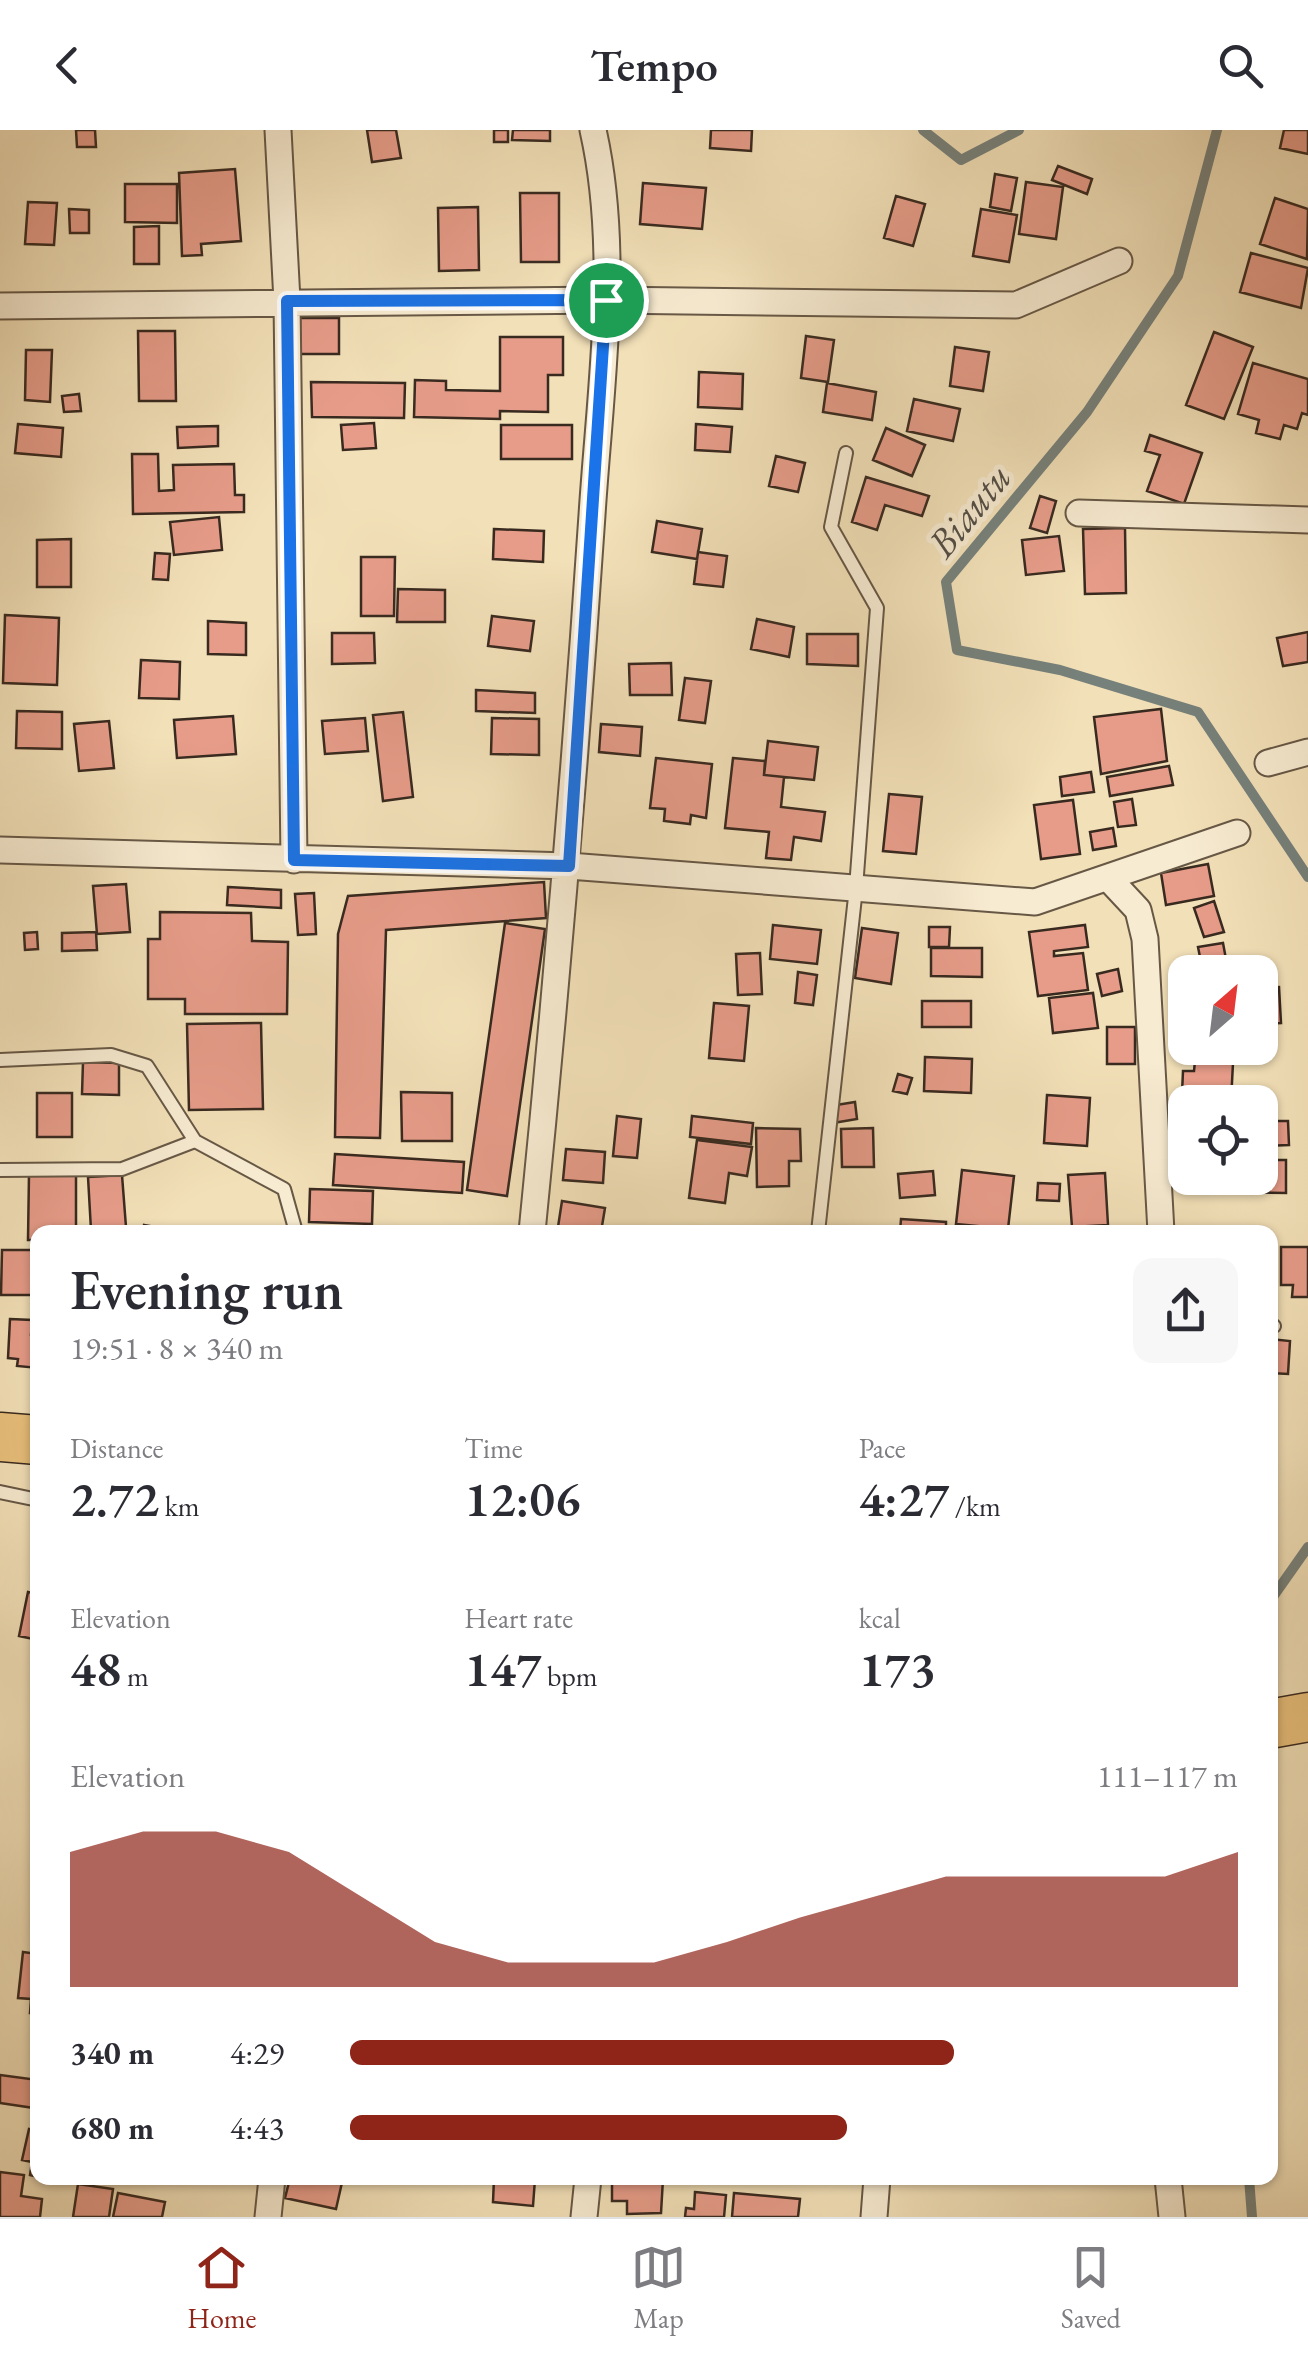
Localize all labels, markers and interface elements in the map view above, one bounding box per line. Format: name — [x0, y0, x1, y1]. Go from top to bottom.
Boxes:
text: Tempo — [590, 36, 718, 94]
icon: back — [40, 38, 95, 93]
icon: search — [1213, 38, 1268, 93]
pin — [564, 258, 649, 343]
icon: arrive — [579, 273, 634, 328]
water label: Biautu — [915, 452, 1023, 568]
north arrow — [1168, 955, 1278, 1065]
map controls — [1168, 955, 1278, 1195]
button: locate — [1168, 1085, 1278, 1195]
text: Evening run — [70, 1254, 343, 1325]
button: share — [1133, 1258, 1238, 1363]
text: 19:51 · 8 × 340 m — [70, 1327, 283, 1369]
text: Distance — [70, 1430, 164, 1466]
text: Time — [464, 1430, 523, 1466]
text: Pace — [859, 1430, 906, 1466]
text: 2.72 — [70, 1466, 159, 1531]
text: 12:06 — [464, 1466, 580, 1531]
text: 4:27 — [859, 1466, 949, 1531]
text: km — [159, 1488, 200, 1524]
text: /km — [949, 1488, 1001, 1524]
text: Elevation — [70, 1600, 171, 1636]
text: Heart rate — [464, 1600, 573, 1636]
text: kcal — [859, 1600, 901, 1636]
text: 48 — [70, 1636, 121, 1701]
text: 147 — [464, 1636, 541, 1701]
text: 173 — [859, 1636, 936, 1701]
text: m — [121, 1658, 149, 1694]
text: bpm — [541, 1658, 598, 1694]
text: Elevation — [70, 1755, 185, 1797]
text: 111–117 m — [1097, 1755, 1238, 1797]
text: 340 m — [70, 2032, 154, 2074]
text: 4:29 — [230, 2032, 284, 2074]
text: 680 m — [70, 2107, 154, 2149]
text: 4:43 — [230, 2107, 284, 2149]
tab: Home — [187, 2240, 257, 2336]
tab: Map — [631, 2240, 686, 2336]
tab: Saved — [1061, 2240, 1121, 2336]

